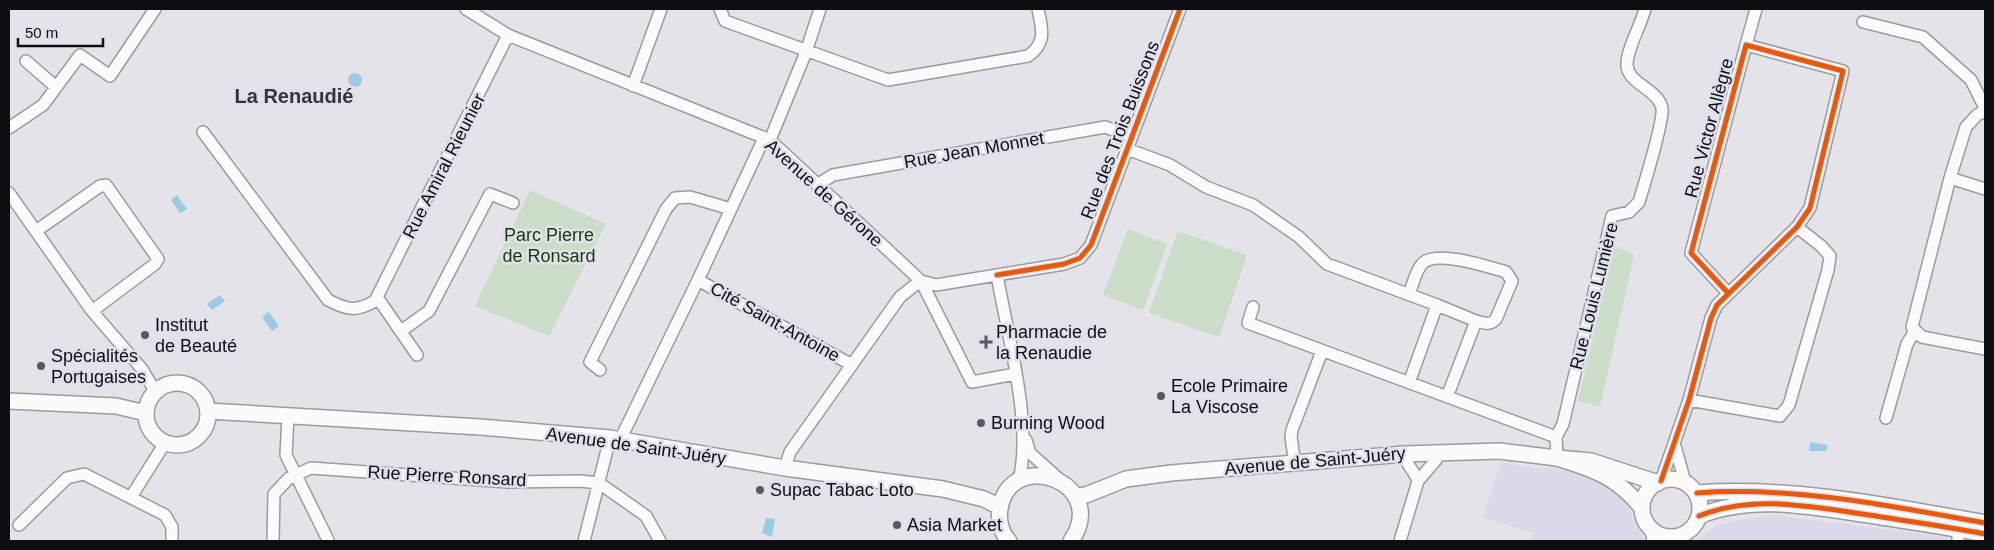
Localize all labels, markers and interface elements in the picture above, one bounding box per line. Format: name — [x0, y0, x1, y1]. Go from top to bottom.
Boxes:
scale bar — [18, 15, 102, 47]
text: 50 m — [25, 24, 58, 41]
street label: Rue des Trois Buissons — [1077, 38, 1163, 222]
street label: Rue Victor Allègre — [1681, 56, 1737, 200]
district label: La Renaudié — [235, 85, 353, 107]
street label: Rue Amiral Rieunier — [399, 90, 489, 242]
street label: Rue Jean Monnet — [902, 128, 1046, 172]
street label: Avenue de Gérone — [761, 135, 887, 251]
street label: Rue Louis Lumière — [1566, 220, 1622, 372]
park label: Parc Pierre de Ronsard — [502, 225, 596, 266]
street label: Cité Saint-Antoine — [707, 278, 843, 366]
place label: Institut de Beauté — [155, 315, 237, 356]
place label: Pharmacie de la Renaudie — [996, 322, 1107, 363]
marker: Institut de Beauté — [139, 329, 151, 341]
marker: Pharmacie de la Renaudie — [980, 336, 992, 348]
place label: Spécialités Portugaises — [51, 346, 146, 387]
marker: Spécialités Portugaises — [35, 360, 47, 372]
place label: Ecole Primaire La Viscose — [1171, 376, 1288, 417]
marker: Ecole Primaire La Viscose — [1155, 390, 1167, 402]
place label: Burning Wood — [991, 413, 1105, 433]
marker: Burning Wood — [975, 417, 987, 429]
street label: Avenue de Saint-Juéry — [545, 423, 727, 469]
street label: Avenue de Saint-Juéry — [1224, 443, 1406, 479]
street label: Rue Pierre Ronsard — [367, 462, 527, 490]
place label: Supac Tabac Loto — [770, 480, 914, 500]
marker: Supac Tabac Loto — [754, 484, 766, 496]
place label: Asia Market — [907, 515, 1002, 535]
marker: Asia Market — [891, 519, 903, 531]

